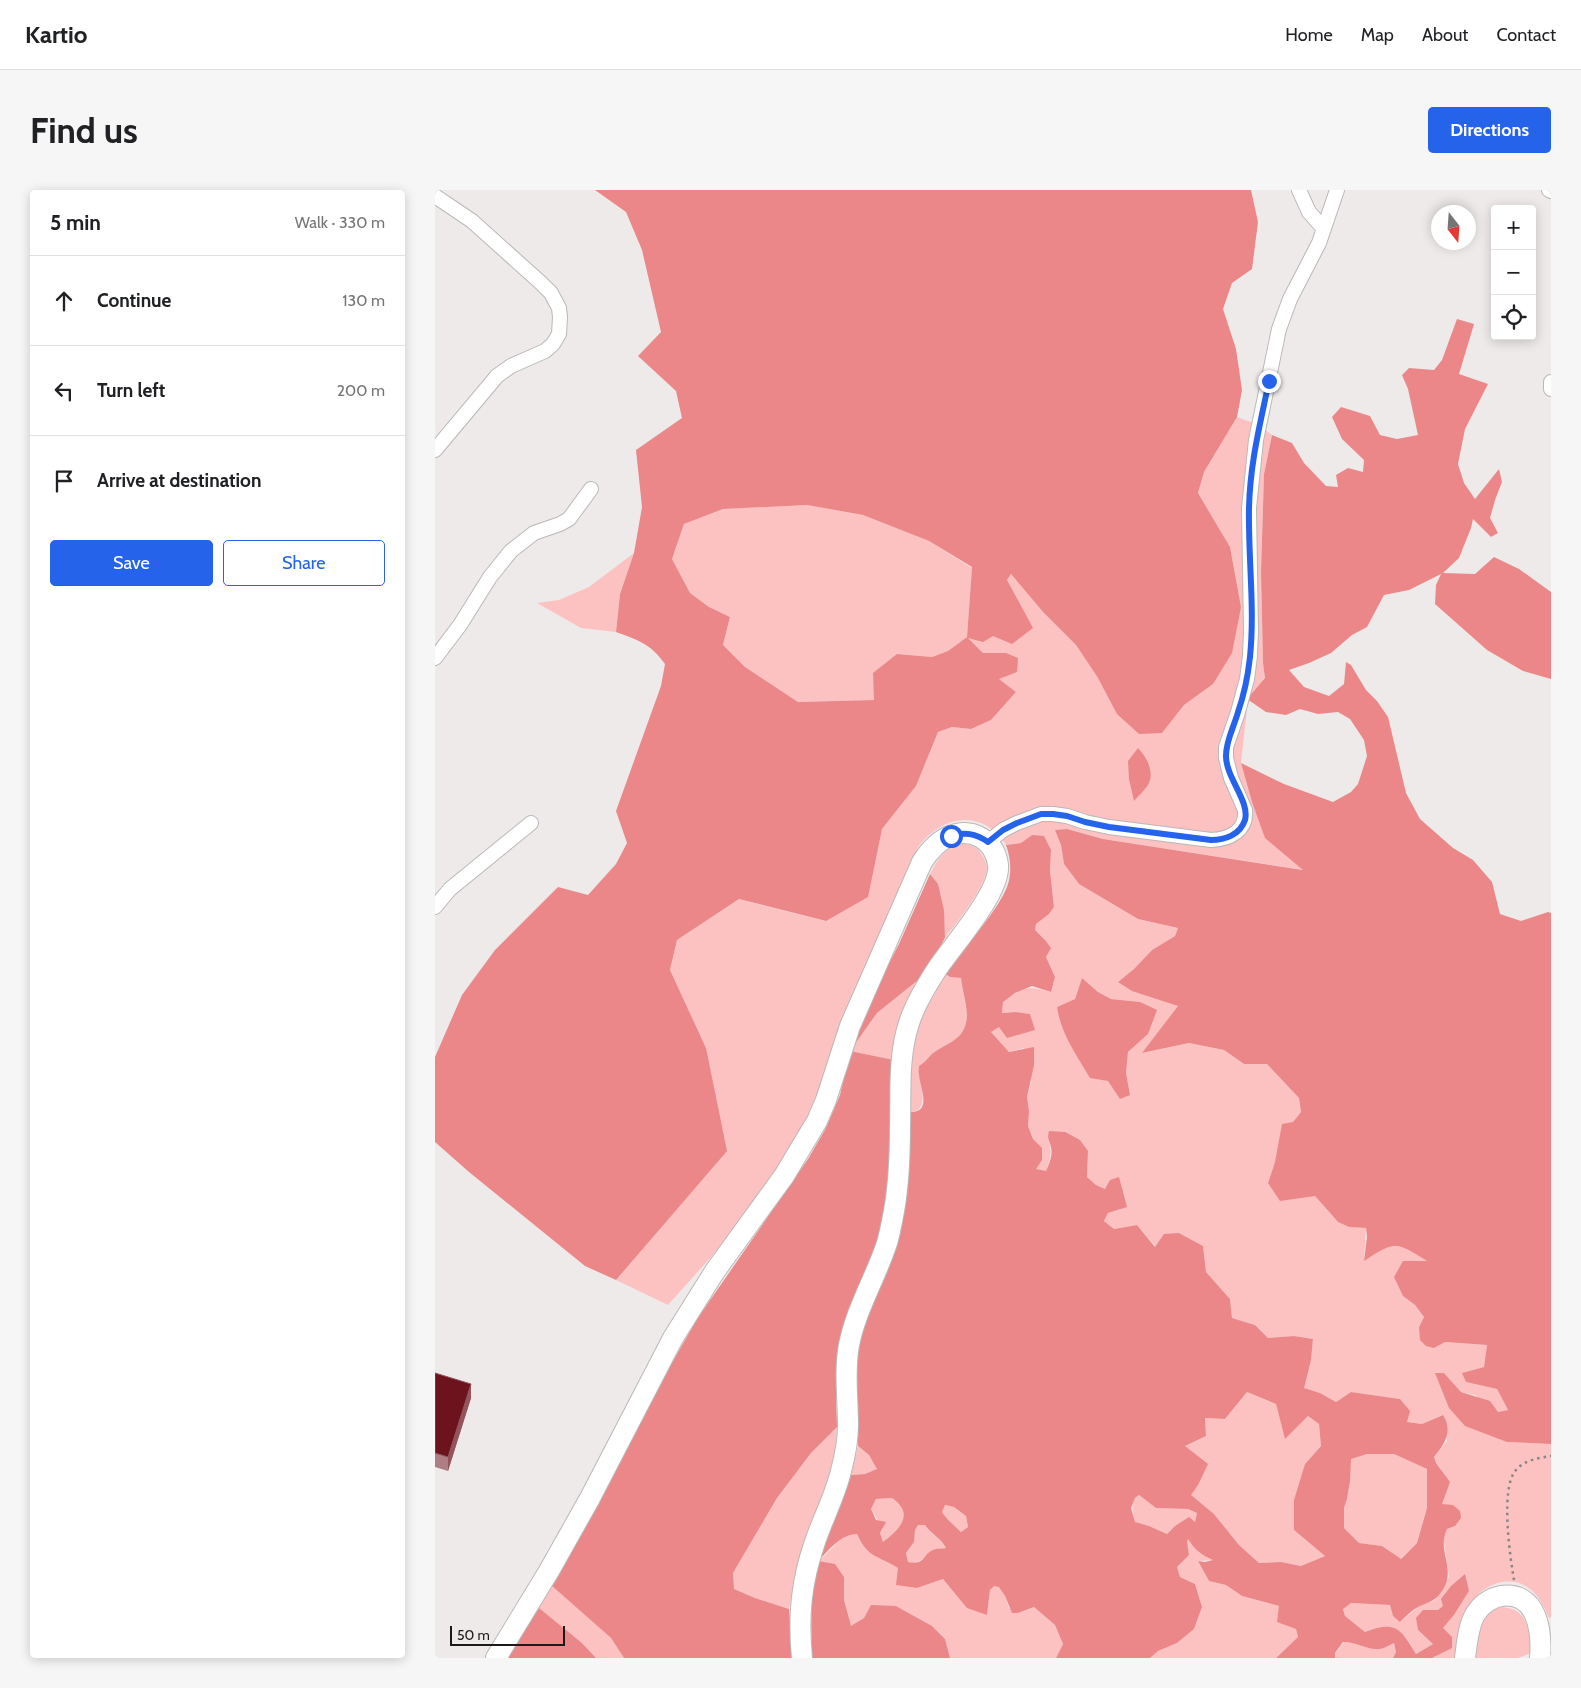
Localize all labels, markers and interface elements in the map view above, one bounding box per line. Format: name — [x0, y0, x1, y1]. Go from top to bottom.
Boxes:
text: Kartio — [25, 20, 88, 49]
text: Home — [1285, 24, 1333, 46]
text: Map — [1361, 24, 1394, 46]
text: About — [1422, 24, 1468, 46]
text: Contact — [1496, 24, 1556, 46]
button: Directions — [1428, 107, 1551, 153]
text: Find us — [30, 109, 138, 152]
north arrow — [1431, 205, 1476, 250]
map controls — [1491, 205, 1536, 340]
button: + — [1491, 205, 1536, 250]
text: 5 min — [50, 210, 101, 235]
text: Walk · 330 m — [295, 213, 385, 232]
button: − — [1491, 250, 1536, 295]
icon: ahead — [50, 287, 78, 315]
text: Continue — [97, 289, 171, 312]
text: 130 m — [342, 291, 385, 310]
button: locate — [1491, 295, 1536, 340]
route end — [1258, 370, 1281, 393]
icon: left — [50, 377, 78, 405]
text: Turn left — [97, 379, 165, 402]
text: 200 m — [337, 381, 385, 400]
icon: arrive — [50, 467, 78, 495]
text: Arrive at destination — [97, 469, 261, 492]
button: Save — [50, 540, 213, 586]
button: Share — [223, 540, 385, 586]
route start — [940, 825, 963, 848]
scale bar — [450, 1623, 565, 1646]
text: 50 m — [457, 1626, 490, 1644]

